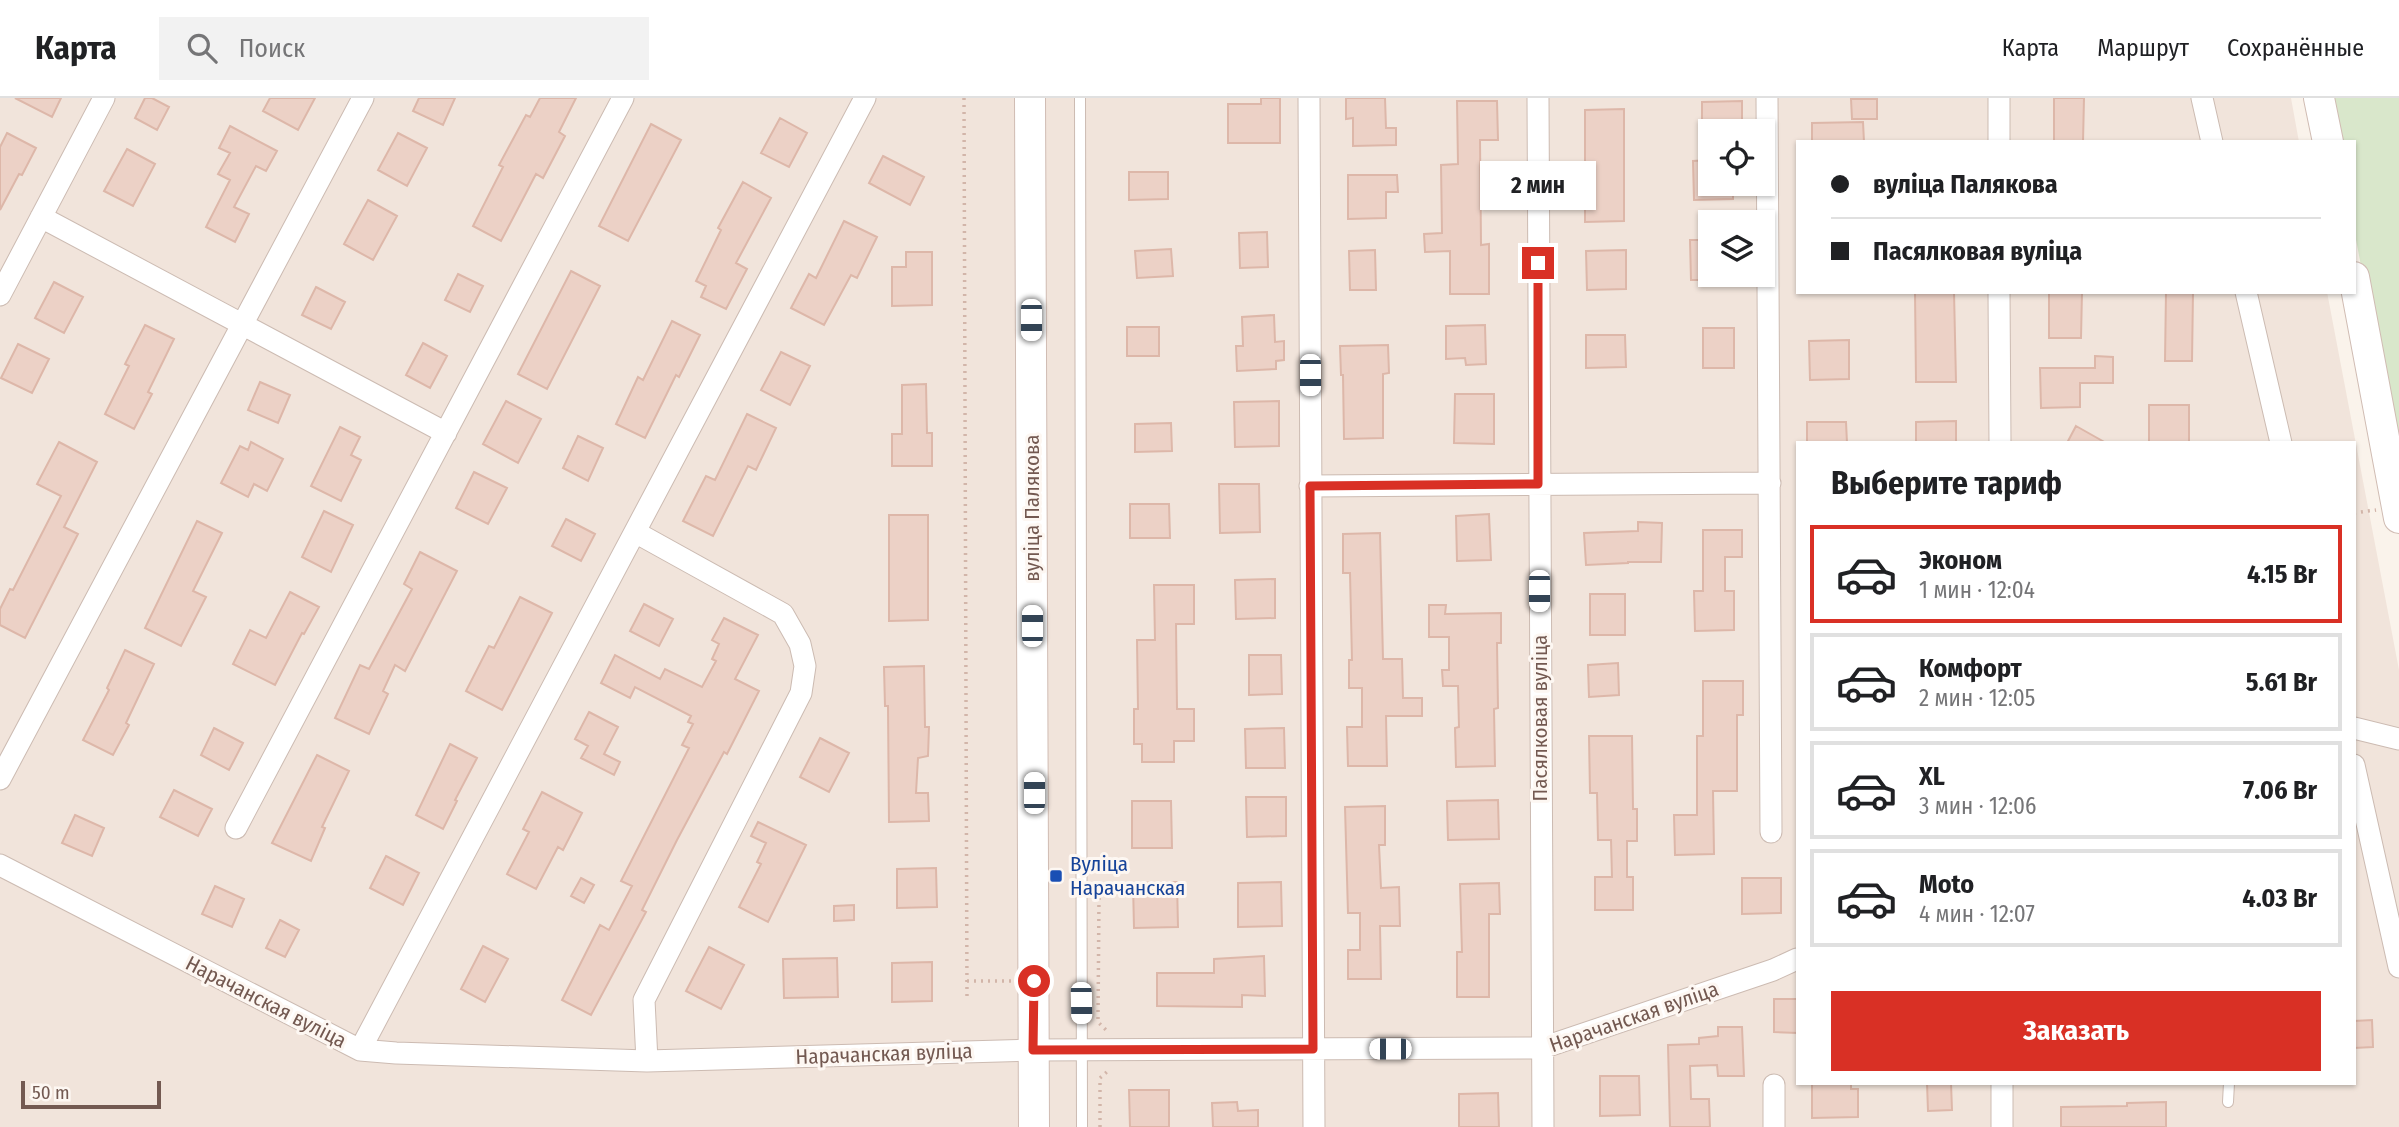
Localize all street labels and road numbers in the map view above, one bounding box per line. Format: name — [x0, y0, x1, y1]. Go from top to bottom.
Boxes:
street label: вуліца Палякова — [1019, 434, 1045, 582]
street label: Пасялковая вуліца — [1527, 635, 1553, 801]
street label: Нарачанская вуліца — [181, 950, 351, 1054]
street label: Нарачанская вуліца — [1546, 976, 1722, 1058]
street label: Нарачанская вуліца — [795, 1038, 973, 1070]

